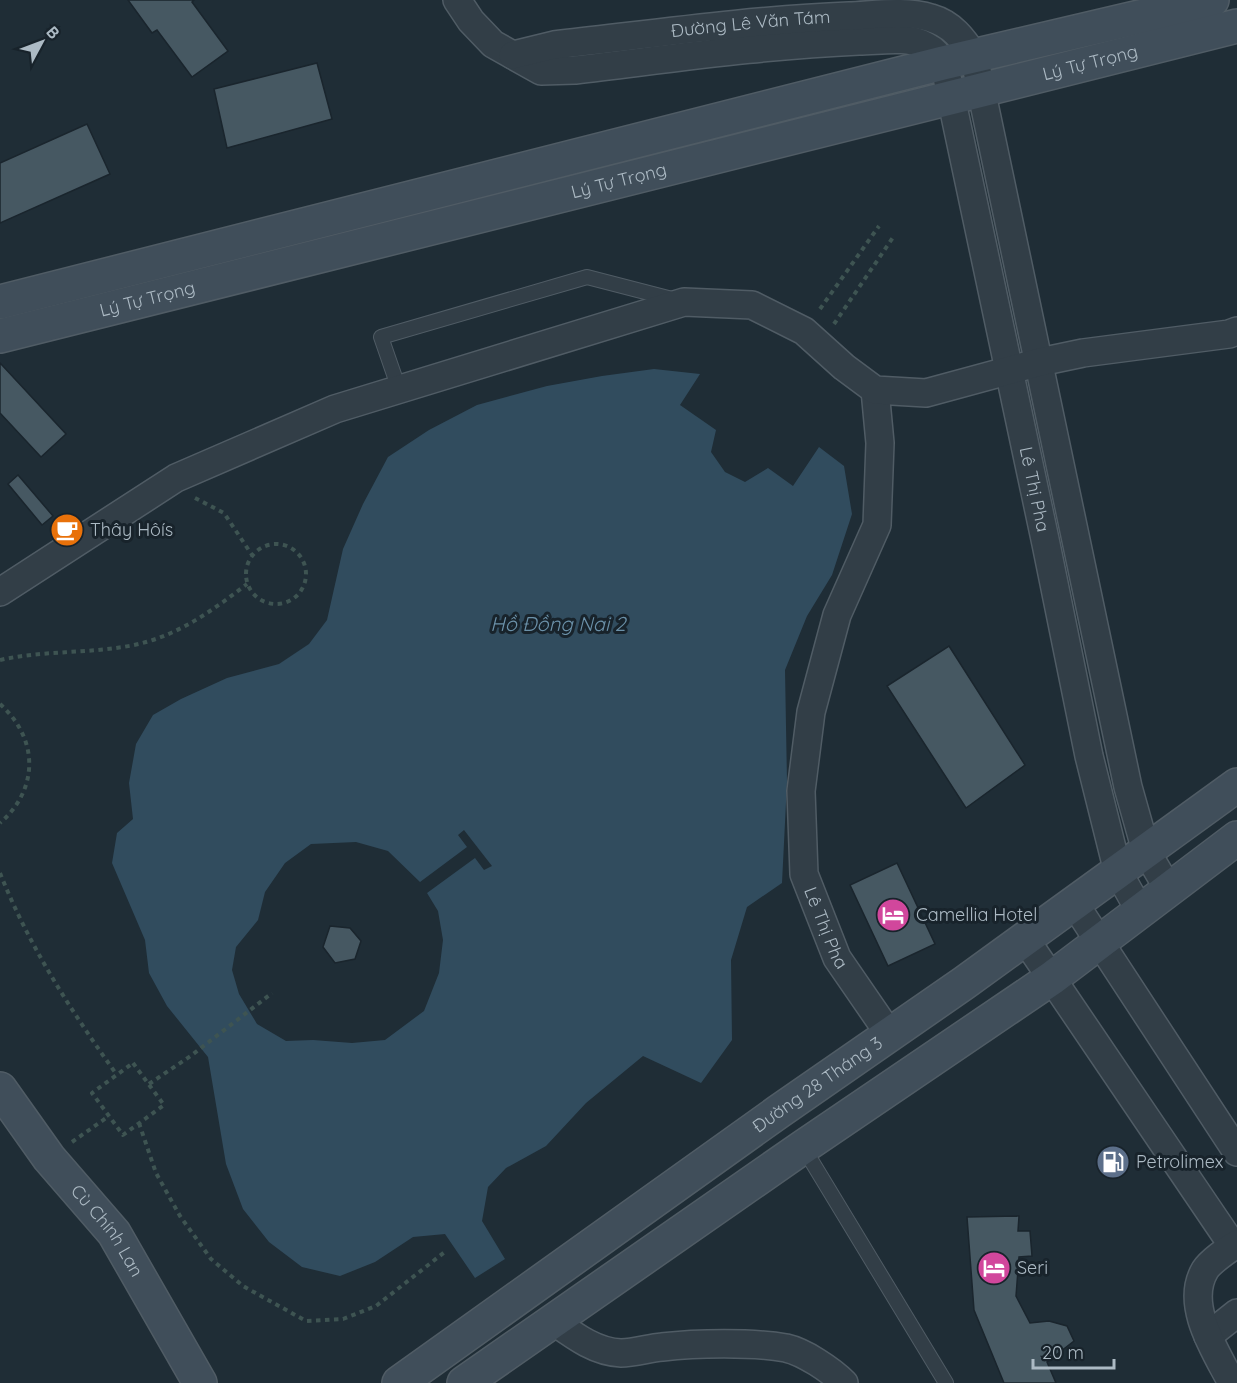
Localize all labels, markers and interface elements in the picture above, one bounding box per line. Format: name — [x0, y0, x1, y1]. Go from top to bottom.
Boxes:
street label: Đường Lê Văn Tám — [670, 5, 831, 42]
north arrow — [12, 12, 72, 72]
text: B — [42, 22, 64, 43]
street label: Lý Tự Trọng — [1040, 39, 1140, 85]
street label: Lý Tự Trọng — [569, 157, 669, 203]
street label: Lý Tự Trọng — [97, 276, 197, 322]
street label: Lê Thị Pha — [1015, 445, 1055, 534]
cafe icon: Thây Hôís — [49, 512, 85, 548]
place label: Thây Hôís — [90, 518, 173, 541]
water label: Hồ Đồng Nai 2 — [490, 611, 628, 636]
street label: Lê Thị Pha — [799, 883, 853, 973]
hotel icon: Camellia Hotel — [875, 897, 911, 933]
place label: Camellia Hotel — [916, 903, 1037, 926]
street label: Đường 28 Tháng 3 — [748, 1031, 887, 1138]
fuel station icon: Petrolimex — [1095, 1144, 1131, 1180]
place label: Petrolimex — [1136, 1150, 1224, 1173]
street label: Cù Chính Lan — [66, 1179, 149, 1281]
hotel icon: Seri — [976, 1250, 1012, 1286]
place label: Seri — [1017, 1256, 1048, 1279]
scale bar — [1033, 1332, 1114, 1370]
text: 20 m — [1042, 1341, 1084, 1364]

